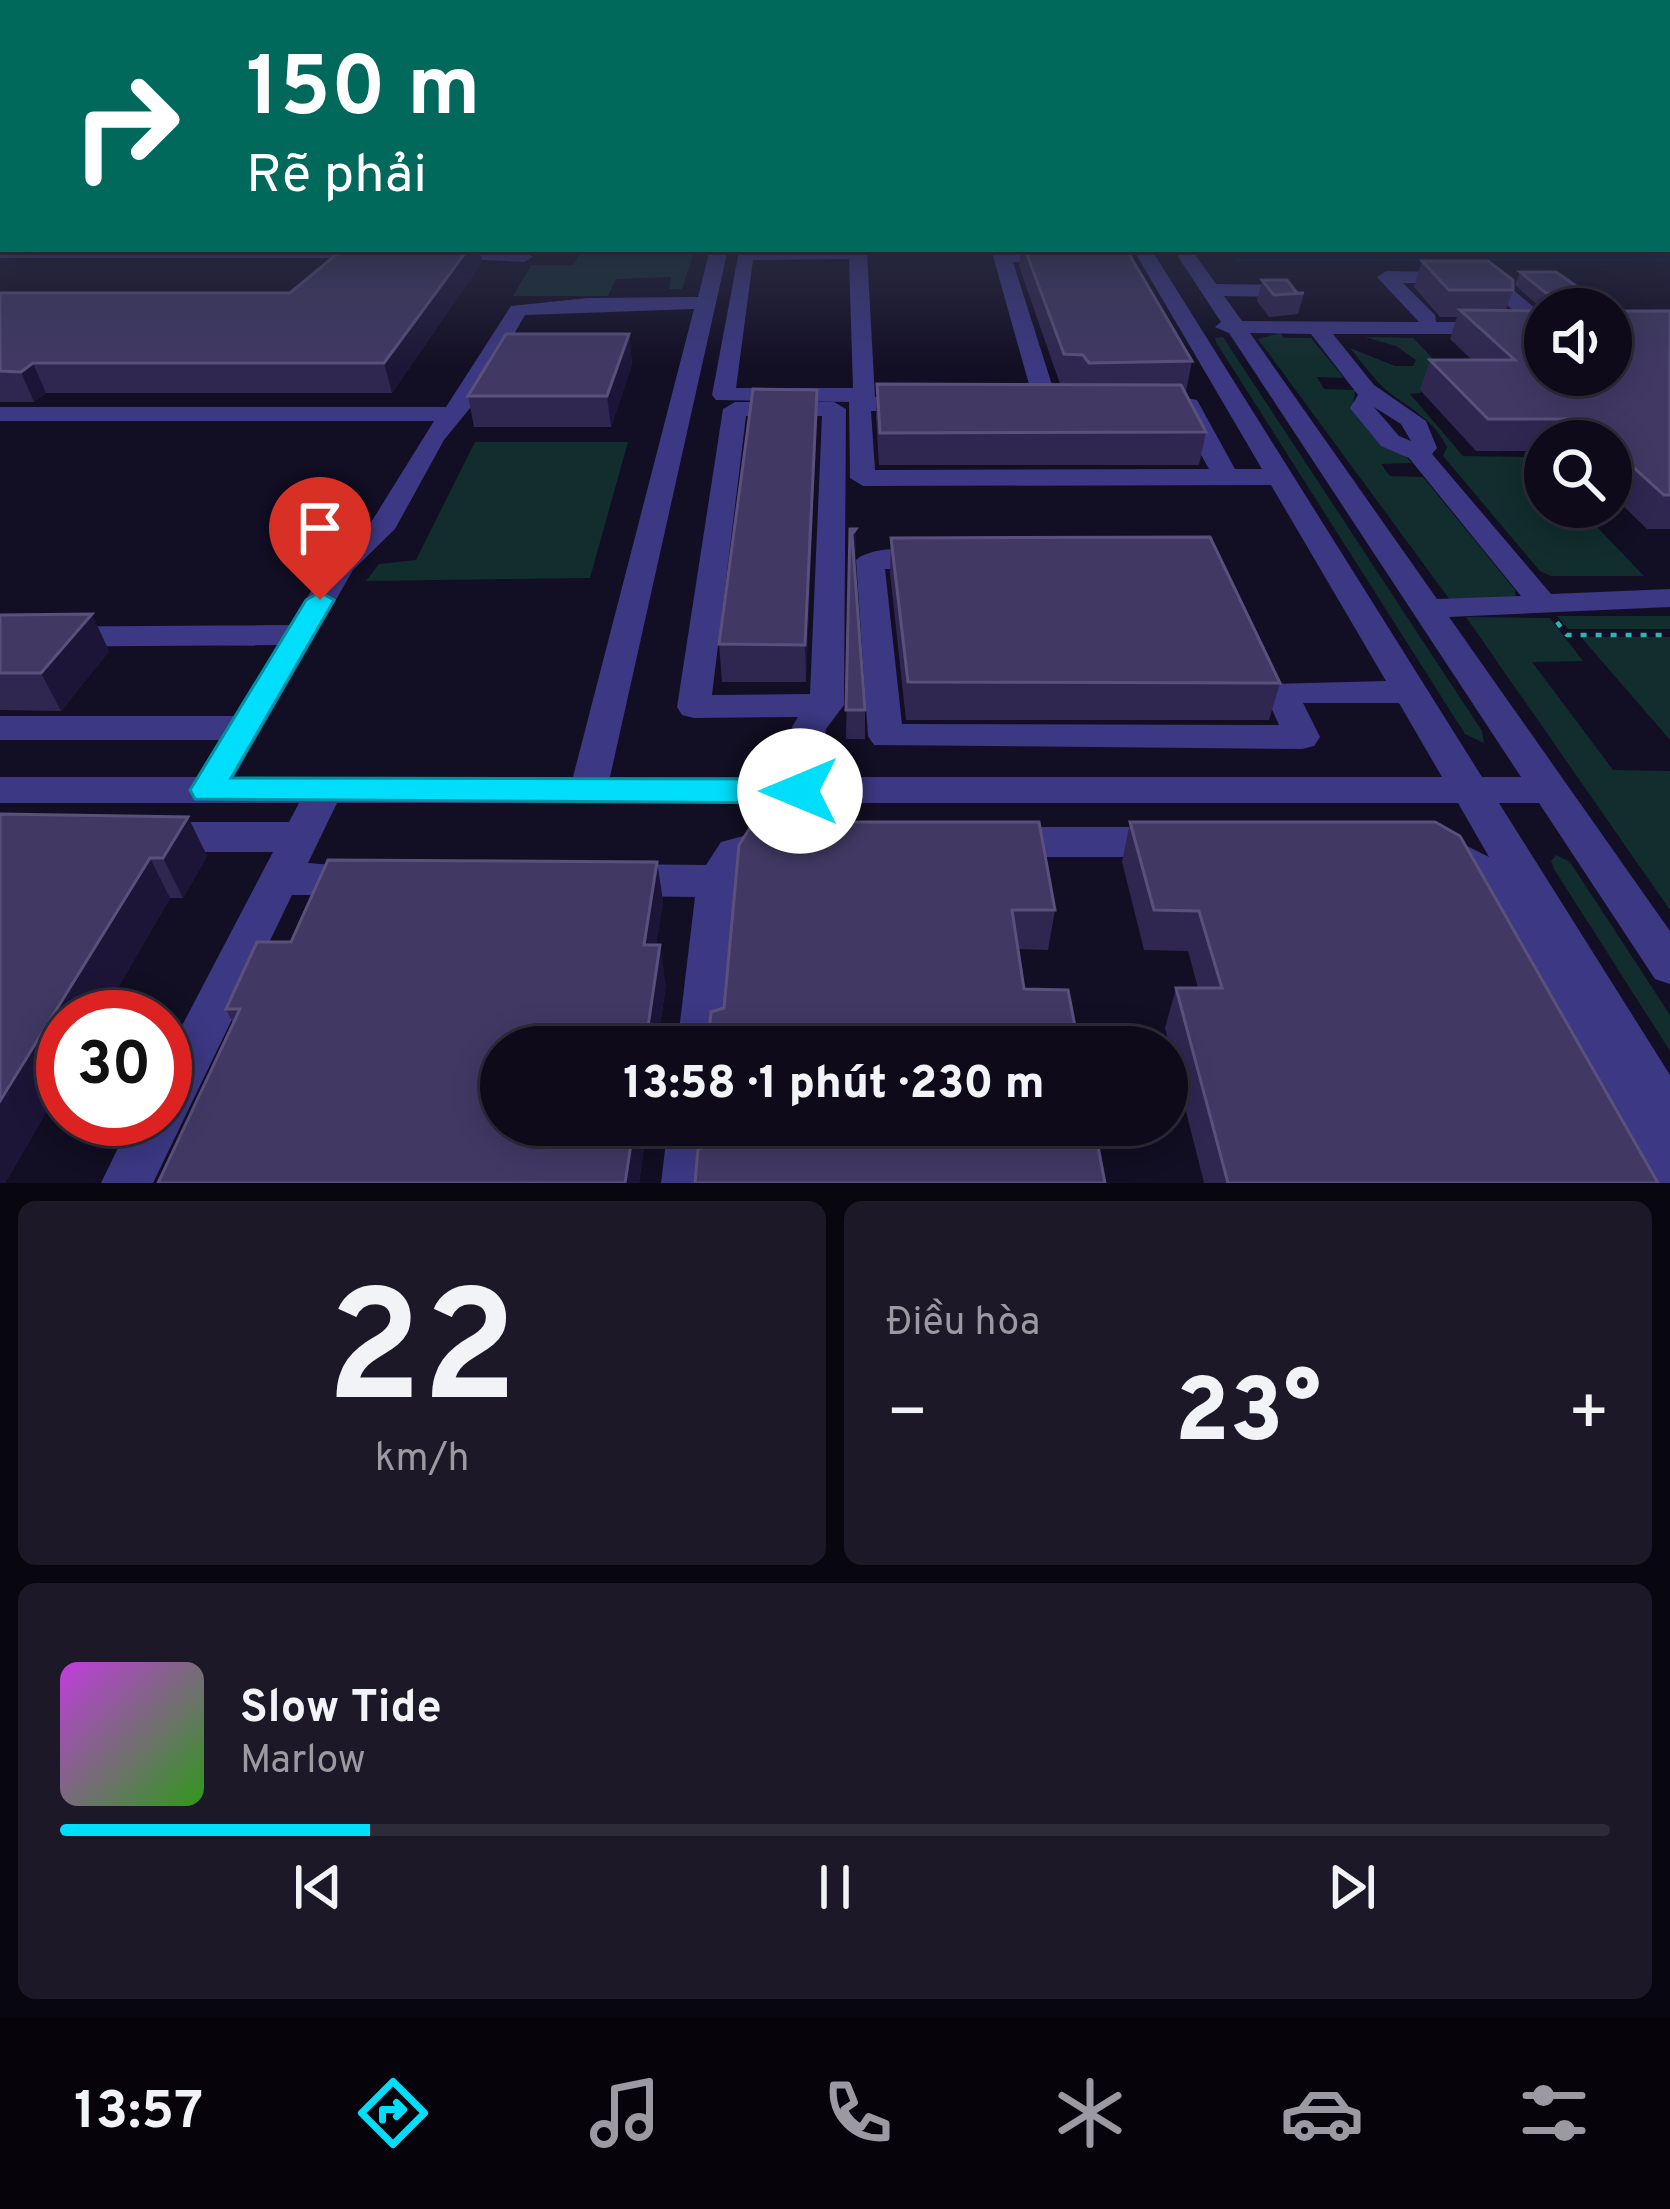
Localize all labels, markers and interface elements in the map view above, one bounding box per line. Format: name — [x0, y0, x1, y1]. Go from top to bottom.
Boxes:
text: 150 m — [246, 39, 481, 145]
icon: right — [48, 48, 204, 204]
text: Rẽ phải — [246, 143, 427, 212]
map controls — [1524, 288, 1632, 528]
button: sound — [1524, 288, 1632, 396]
button: search — [1524, 420, 1632, 528]
pin — [269, 477, 371, 600]
icon: arrive — [287, 495, 353, 561]
position arrow — [737, 728, 863, 854]
speed limit sign: 30 — [36, 990, 192, 1146]
text: 13:58 · 1 phút · 230 m — [623, 1057, 1045, 1114]
text: 22 — [327, 1259, 517, 1457]
text: Điều hòa — [886, 1300, 1040, 1349]
text: 23° — [1175, 1360, 1321, 1473]
text: − — [886, 1375, 929, 1458]
text: + — [1567, 1375, 1610, 1458]
text: km/h — [375, 1436, 469, 1485]
text: Slow Tide — [240, 1681, 442, 1738]
text: Marlow — [240, 1738, 366, 1787]
icon: previous — [285, 1854, 351, 1920]
icon: pause — [802, 1854, 868, 1920]
icon: next — [1319, 1854, 1385, 1920]
icon: directions — [351, 2071, 435, 2155]
icon: music — [583, 2071, 667, 2155]
icon: phone — [816, 2071, 900, 2155]
icon: climate — [1048, 2071, 1132, 2155]
icon: car — [1280, 2071, 1364, 2155]
icon: filters — [1512, 2071, 1596, 2155]
text: 13:57 — [74, 2079, 203, 2148]

